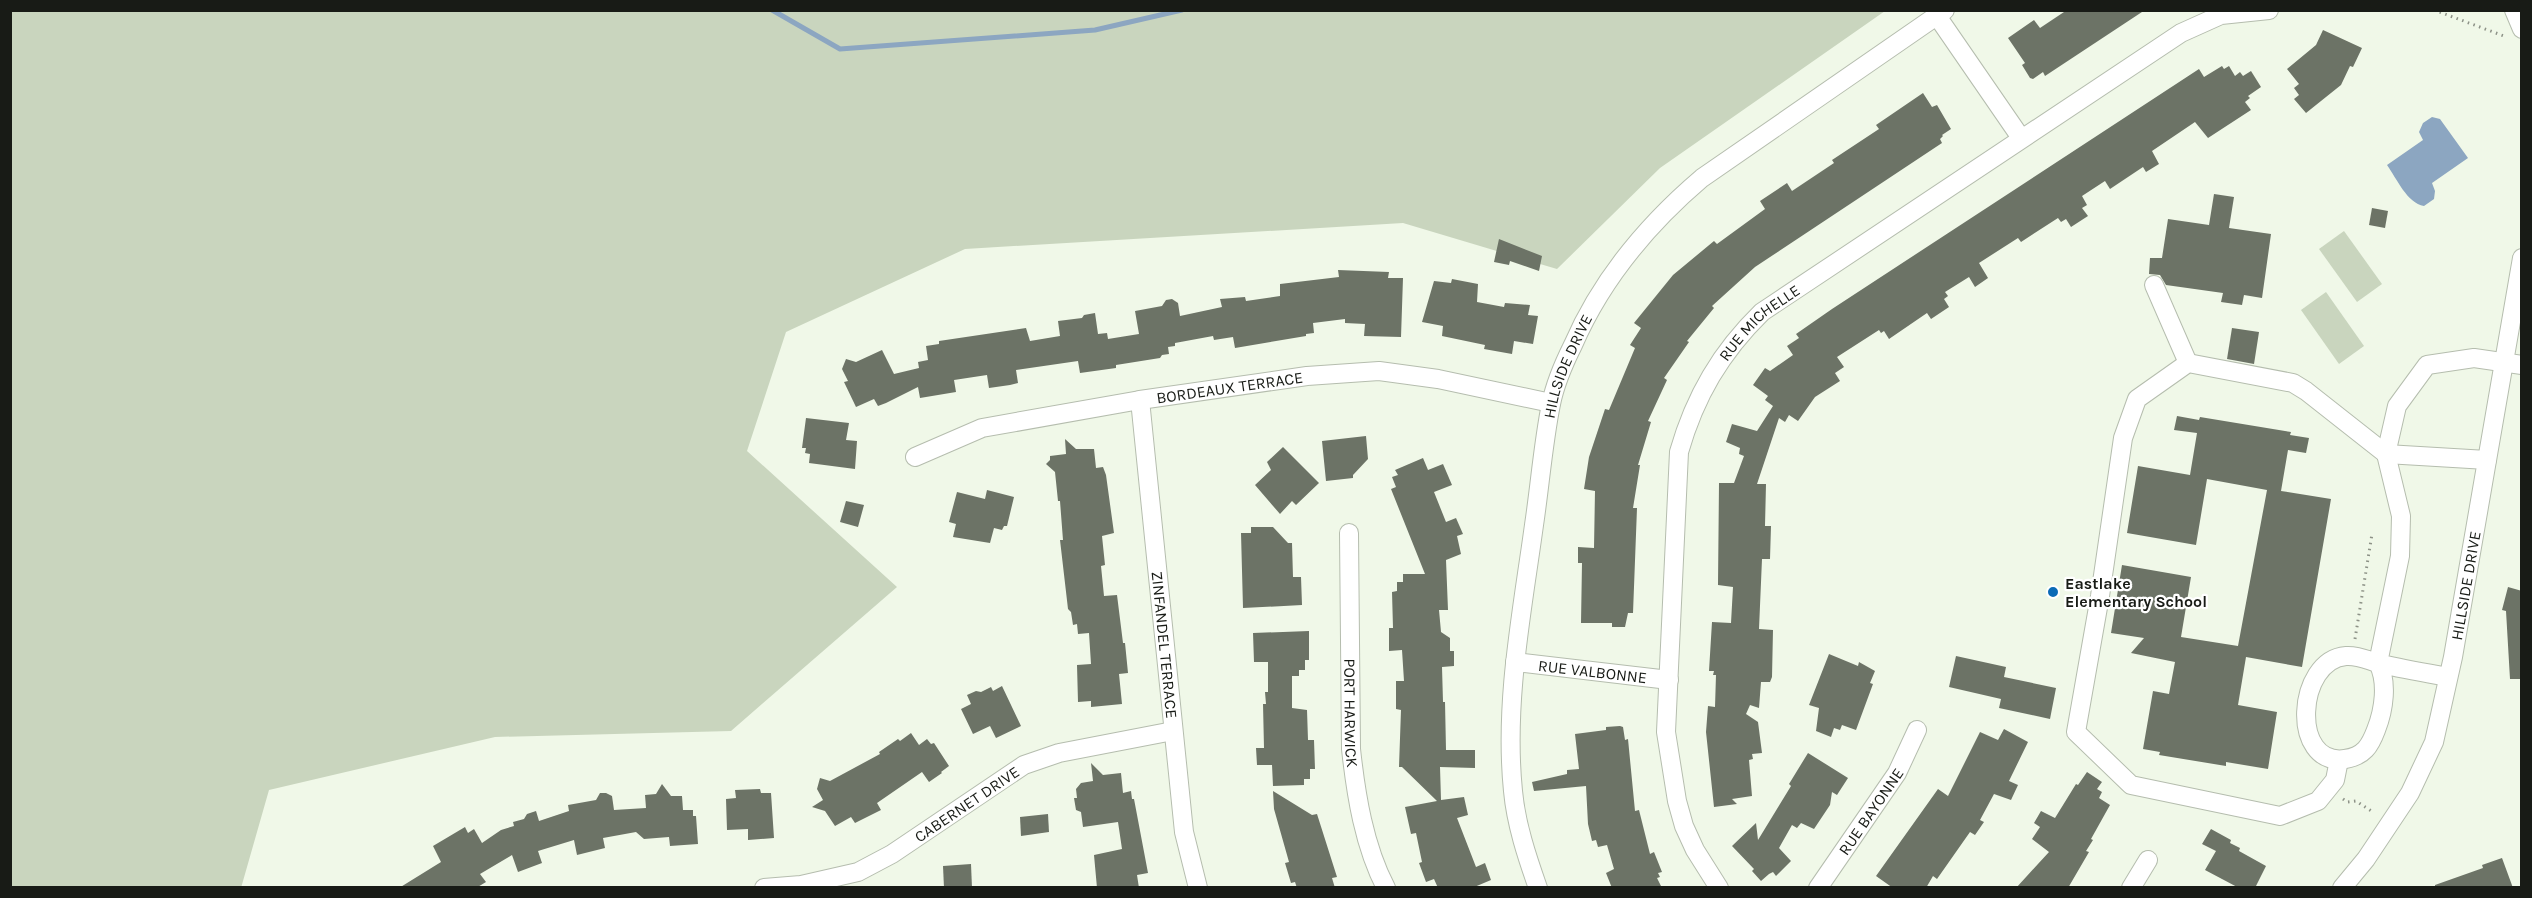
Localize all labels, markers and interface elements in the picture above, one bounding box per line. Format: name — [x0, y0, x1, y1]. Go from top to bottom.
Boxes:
street label: RUE MICHELLE — [1714, 280, 1803, 364]
street label: HILLSIDE DRIVE — [1539, 311, 1596, 420]
street label: BORDEAUX TERRACE — [1155, 367, 1304, 407]
street label: HILLSIDE DRIVE — [2447, 529, 2484, 642]
street label: ZINFANDEL TERRACE — [1148, 570, 1182, 719]
place label: Eastlake Elementary School — [2065, 574, 2207, 611]
marker: Eastlake Elementary School — [2046, 585, 2060, 599]
street label: RUE VALBONNE — [1537, 655, 1648, 687]
street label: PORT HARWICK — [1341, 658, 1363, 769]
street label: CABERNET DRIVE — [911, 762, 1023, 846]
street label: RUE BAYONNE — [1834, 764, 1907, 859]

